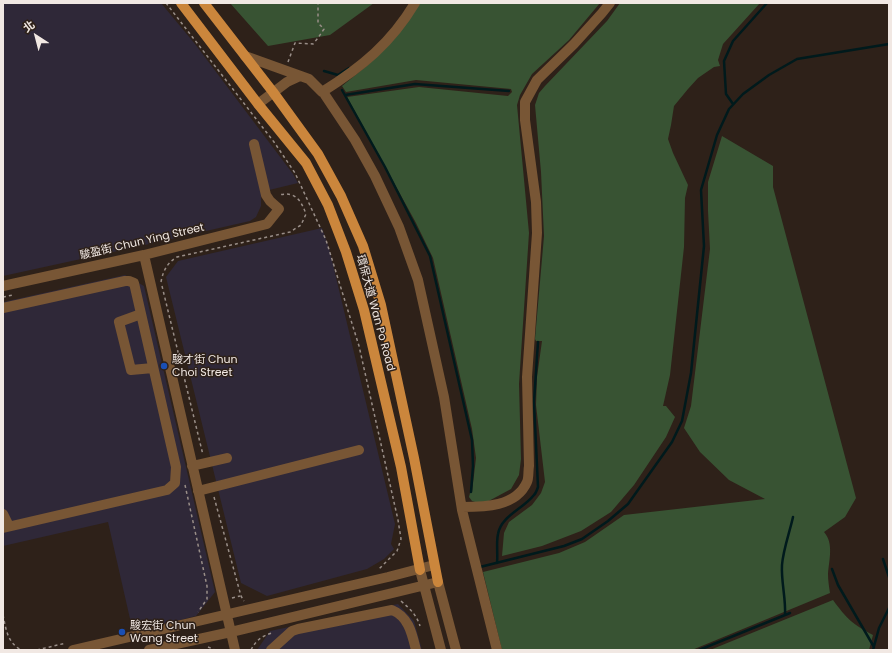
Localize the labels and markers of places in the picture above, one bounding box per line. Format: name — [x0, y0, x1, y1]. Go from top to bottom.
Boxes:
place label: 駿才街 Chun Choi Street — [172, 353, 238, 379]
marker: 駿才街 Chun Choi Street — [159, 361, 169, 371]
place label: 駿宏街 Chun Wang Street — [130, 619, 198, 645]
marker: 駿宏街 Chun Wang Street — [117, 627, 127, 637]

